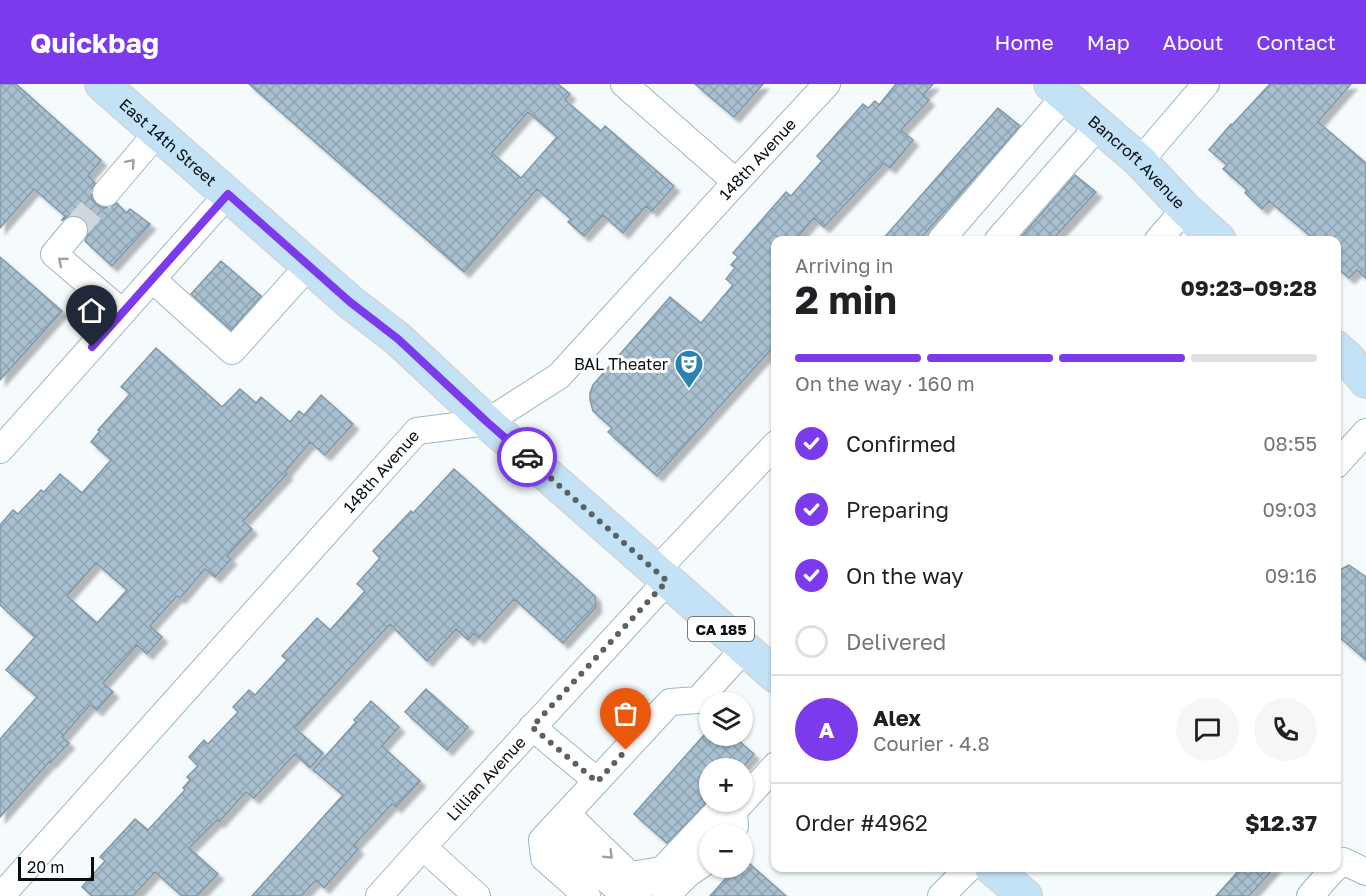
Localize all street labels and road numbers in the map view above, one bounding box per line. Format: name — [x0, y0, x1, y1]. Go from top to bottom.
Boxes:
street label: East 14th Street — [115, 94, 221, 190]
street label: Bancroft Avenue — [1084, 111, 1190, 213]
street label: 148th Avenue — [715, 114, 800, 204]
street label: 148th Avenue — [339, 426, 423, 517]
road number: CA 185 — [688, 617, 754, 641]
street label: Lillian Avenue — [442, 732, 530, 825]

